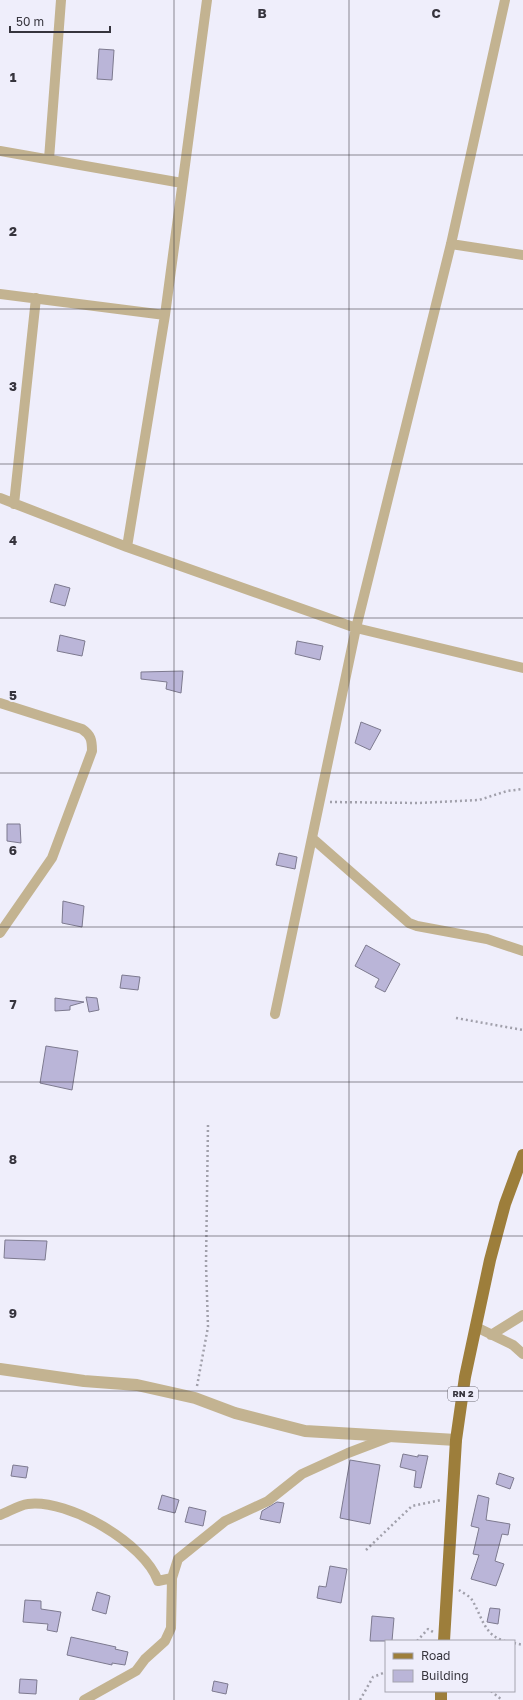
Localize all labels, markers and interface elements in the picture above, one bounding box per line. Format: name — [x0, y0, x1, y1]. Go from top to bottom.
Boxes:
text: B — [257, 5, 267, 21]
text: C — [431, 5, 441, 21]
scale bar — [10, 8, 110, 34]
text: 50 m — [16, 14, 44, 29]
text: 1 — [10, 69, 17, 85]
text: 2 — [9, 223, 17, 239]
text: 3 — [9, 378, 17, 394]
text: 4 — [9, 532, 17, 548]
text: 5 — [9, 687, 17, 703]
text: 6 — [9, 842, 17, 858]
text: 7 — [9, 996, 17, 1012]
text: 8 — [9, 1151, 17, 1167]
text: 9 — [9, 1305, 17, 1321]
road number: RN 2 — [448, 1387, 478, 1401]
legend — [385, 1640, 515, 1692]
text: Road — [421, 1648, 450, 1663]
text: Building — [421, 1668, 469, 1683]

